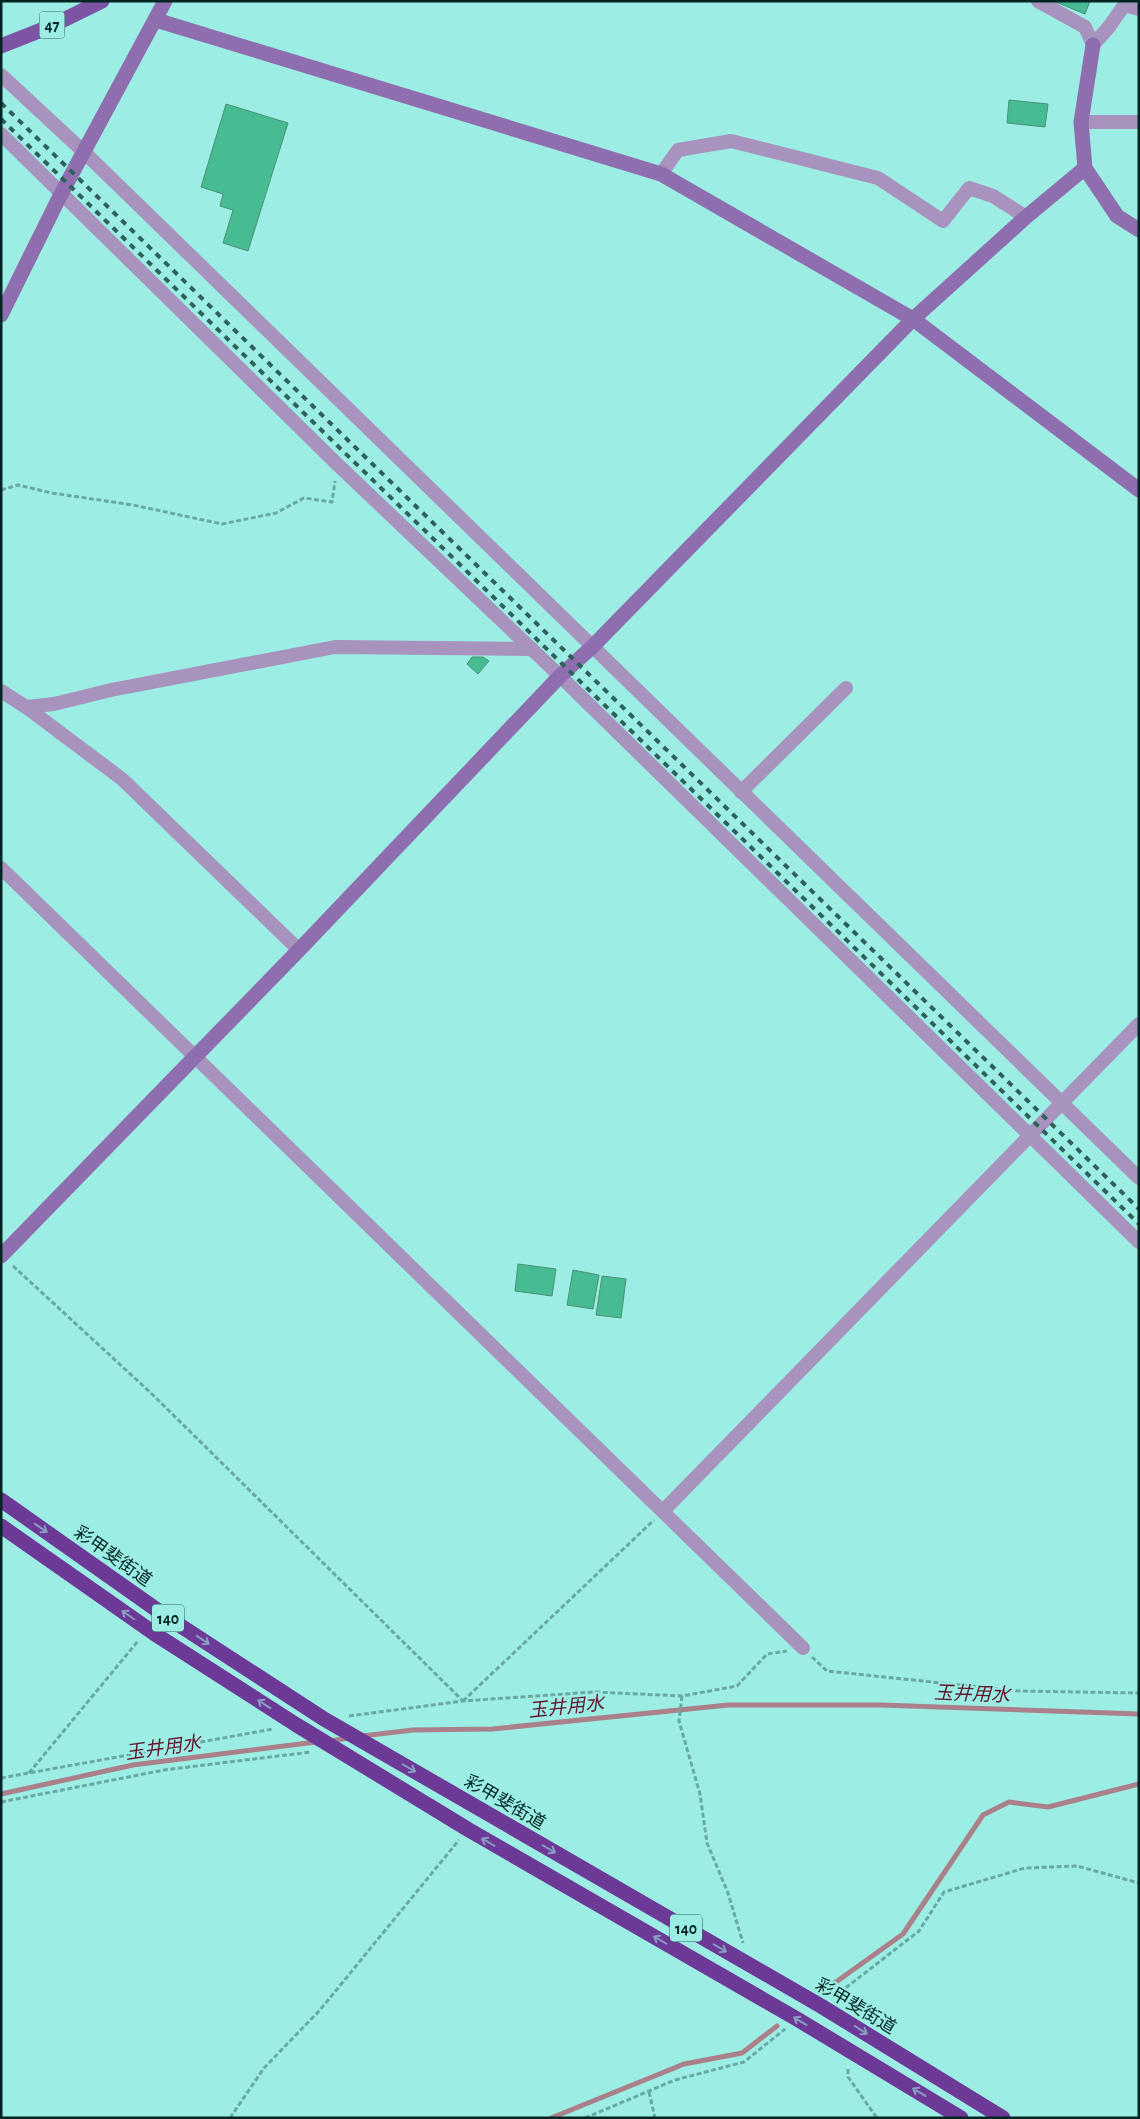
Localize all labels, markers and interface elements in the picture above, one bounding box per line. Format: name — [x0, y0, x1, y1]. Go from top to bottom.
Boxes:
road number: 47 — [40, 12, 64, 38]
street label: 彩甲斐街道 — [70, 1522, 156, 1590]
one-way arrow — [34, 1523, 48, 1533]
road number: 140 — [152, 1605, 184, 1632]
one-way arrow — [121, 1610, 135, 1620]
one-way arrow — [196, 1636, 210, 1646]
water label: 玉井用水 — [934, 1683, 1012, 1705]
water label: 玉井用水 — [527, 1693, 607, 1721]
one-way arrow — [257, 1699, 271, 1709]
water label: 玉井用水 — [124, 1733, 204, 1763]
one-way arrow — [401, 1763, 415, 1773]
street label: 彩甲斐街道 — [461, 1771, 549, 1833]
one-way arrow — [482, 1836, 496, 1846]
one-way arrow — [542, 1845, 556, 1855]
road number: 140 — [670, 1915, 702, 1942]
one-way arrow — [652, 1935, 667, 1945]
one-way arrow — [713, 1943, 728, 1953]
street label: 彩甲斐街道 — [812, 1974, 900, 2038]
one-way arrow — [794, 2015, 808, 2025]
one-way arrow — [853, 2026, 867, 2036]
one-way arrow — [913, 2087, 927, 2097]

